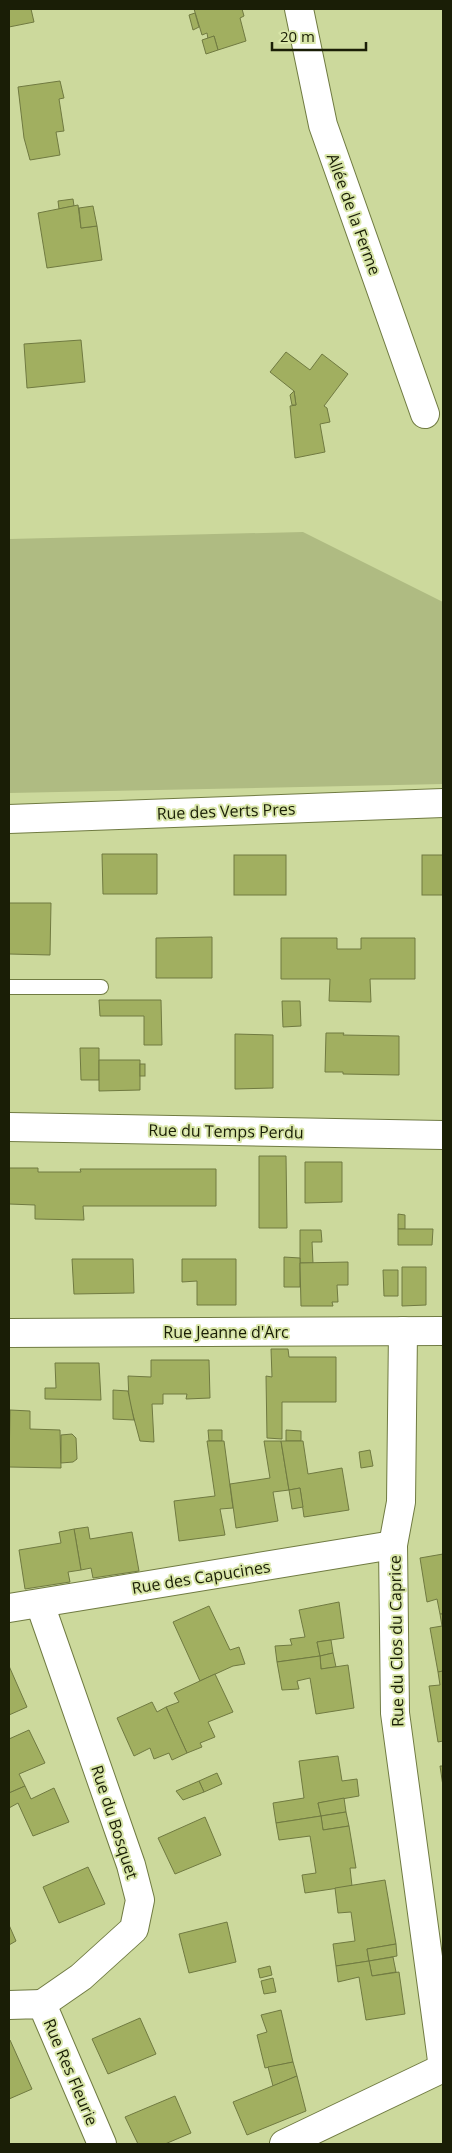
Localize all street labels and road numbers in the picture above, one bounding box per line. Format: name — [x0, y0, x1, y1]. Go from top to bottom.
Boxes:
street label: Allée de la Ferme — [322, 150, 386, 278]
street label: Rue des Verts Pres — [156, 798, 296, 824]
street label: Rue du Temps Perdu — [148, 1119, 304, 1143]
street label: Rue Jeanne d'Arc — [163, 1321, 289, 1343]
street label: Rue des Capucines — [130, 1555, 272, 1599]
street label: Rue du Clos du Caprice — [384, 1555, 408, 1727]
street label: Rue du Bosquet — [86, 1762, 144, 1882]
street label: Rue Res Fleurie — [39, 2015, 103, 2129]

